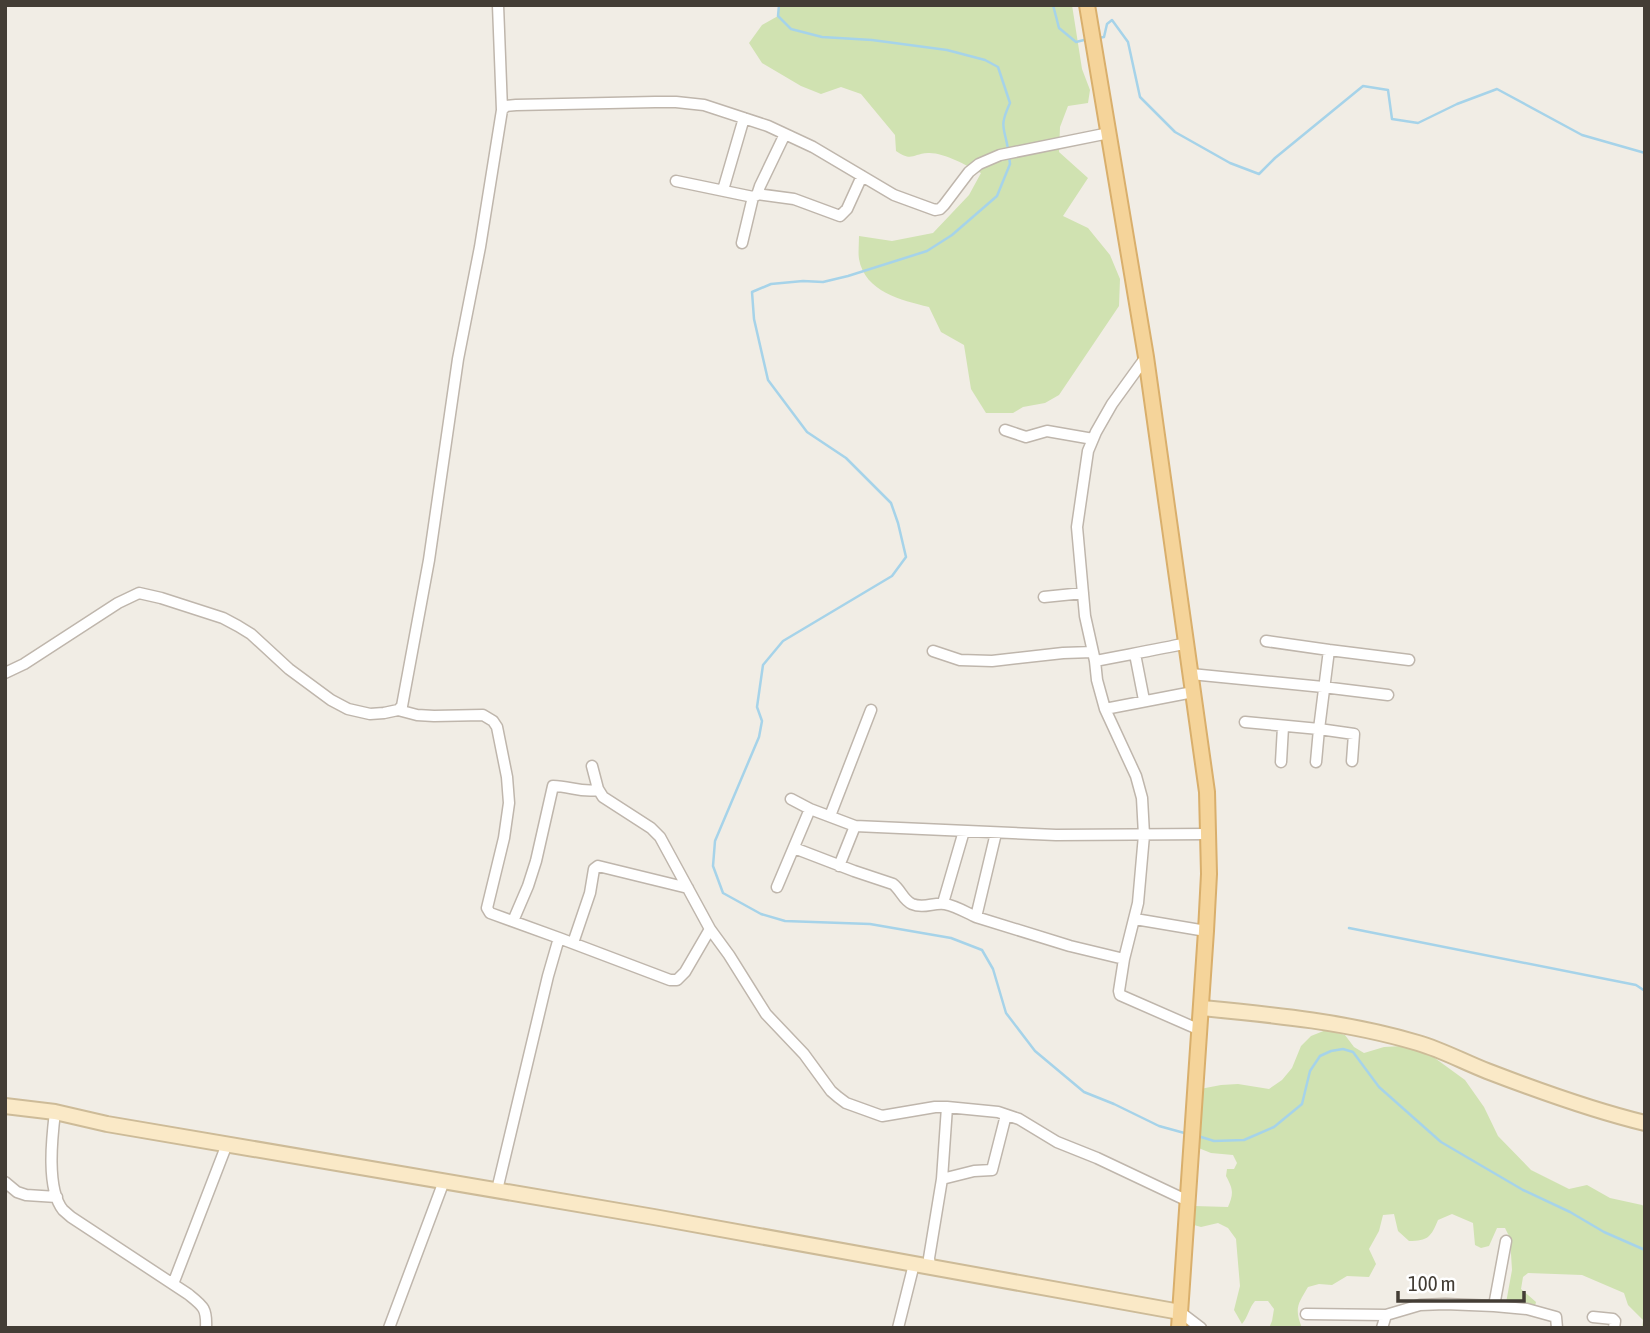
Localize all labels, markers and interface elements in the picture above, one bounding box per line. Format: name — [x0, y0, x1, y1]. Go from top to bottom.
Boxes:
scale bar — [1398, 1260, 1524, 1304]
text: 100 m — [1408, 1271, 1456, 1295]

